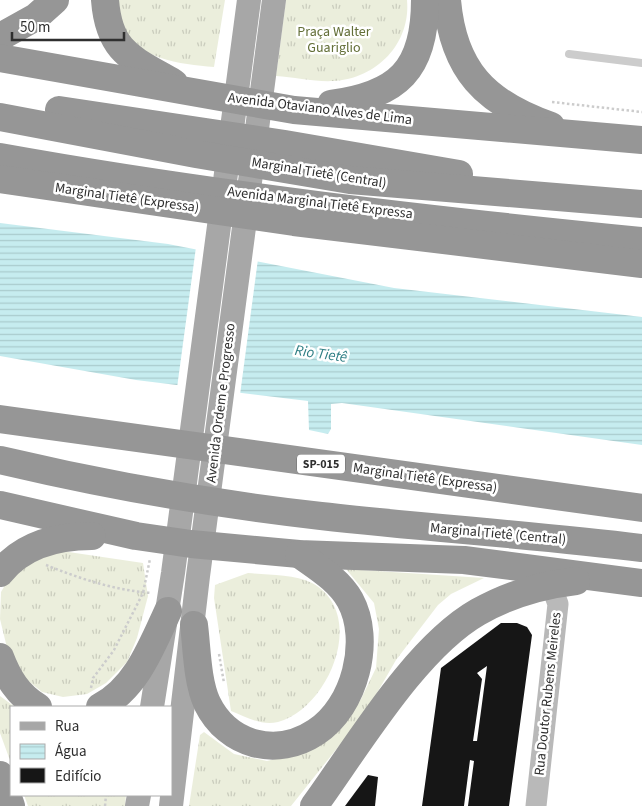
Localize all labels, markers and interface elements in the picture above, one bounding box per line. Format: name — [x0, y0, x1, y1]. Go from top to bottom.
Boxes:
scale bar — [12, 10, 125, 42]
text: 50 m — [20, 17, 50, 38]
park label: Praça Walter Guariglio — [297, 22, 371, 58]
street label: Avenida Otaviano Alves de Lima — [227, 88, 413, 130]
street label: Marginal Tietê (Central) — [250, 152, 388, 194]
street label: Marginal Tietê (Expressa) — [54, 178, 200, 218]
street label: Avenida Marginal Tietê Expressa — [226, 182, 414, 224]
street label: Avenida Ordem e Progresso — [201, 322, 241, 484]
water label: Rio Tietê — [293, 340, 349, 368]
road number: SP-015 — [297, 454, 345, 474]
street label: Marginal Tietê (Expressa) — [352, 458, 498, 498]
street label: Marginal Tietê (Central) — [429, 518, 567, 550]
street label: Rua Doutor Rubens Meireles — [529, 611, 567, 777]
legend — [10, 706, 172, 796]
text: Rua — [55, 716, 79, 737]
text: Água — [55, 741, 86, 762]
text: Edifício — [55, 766, 102, 787]

